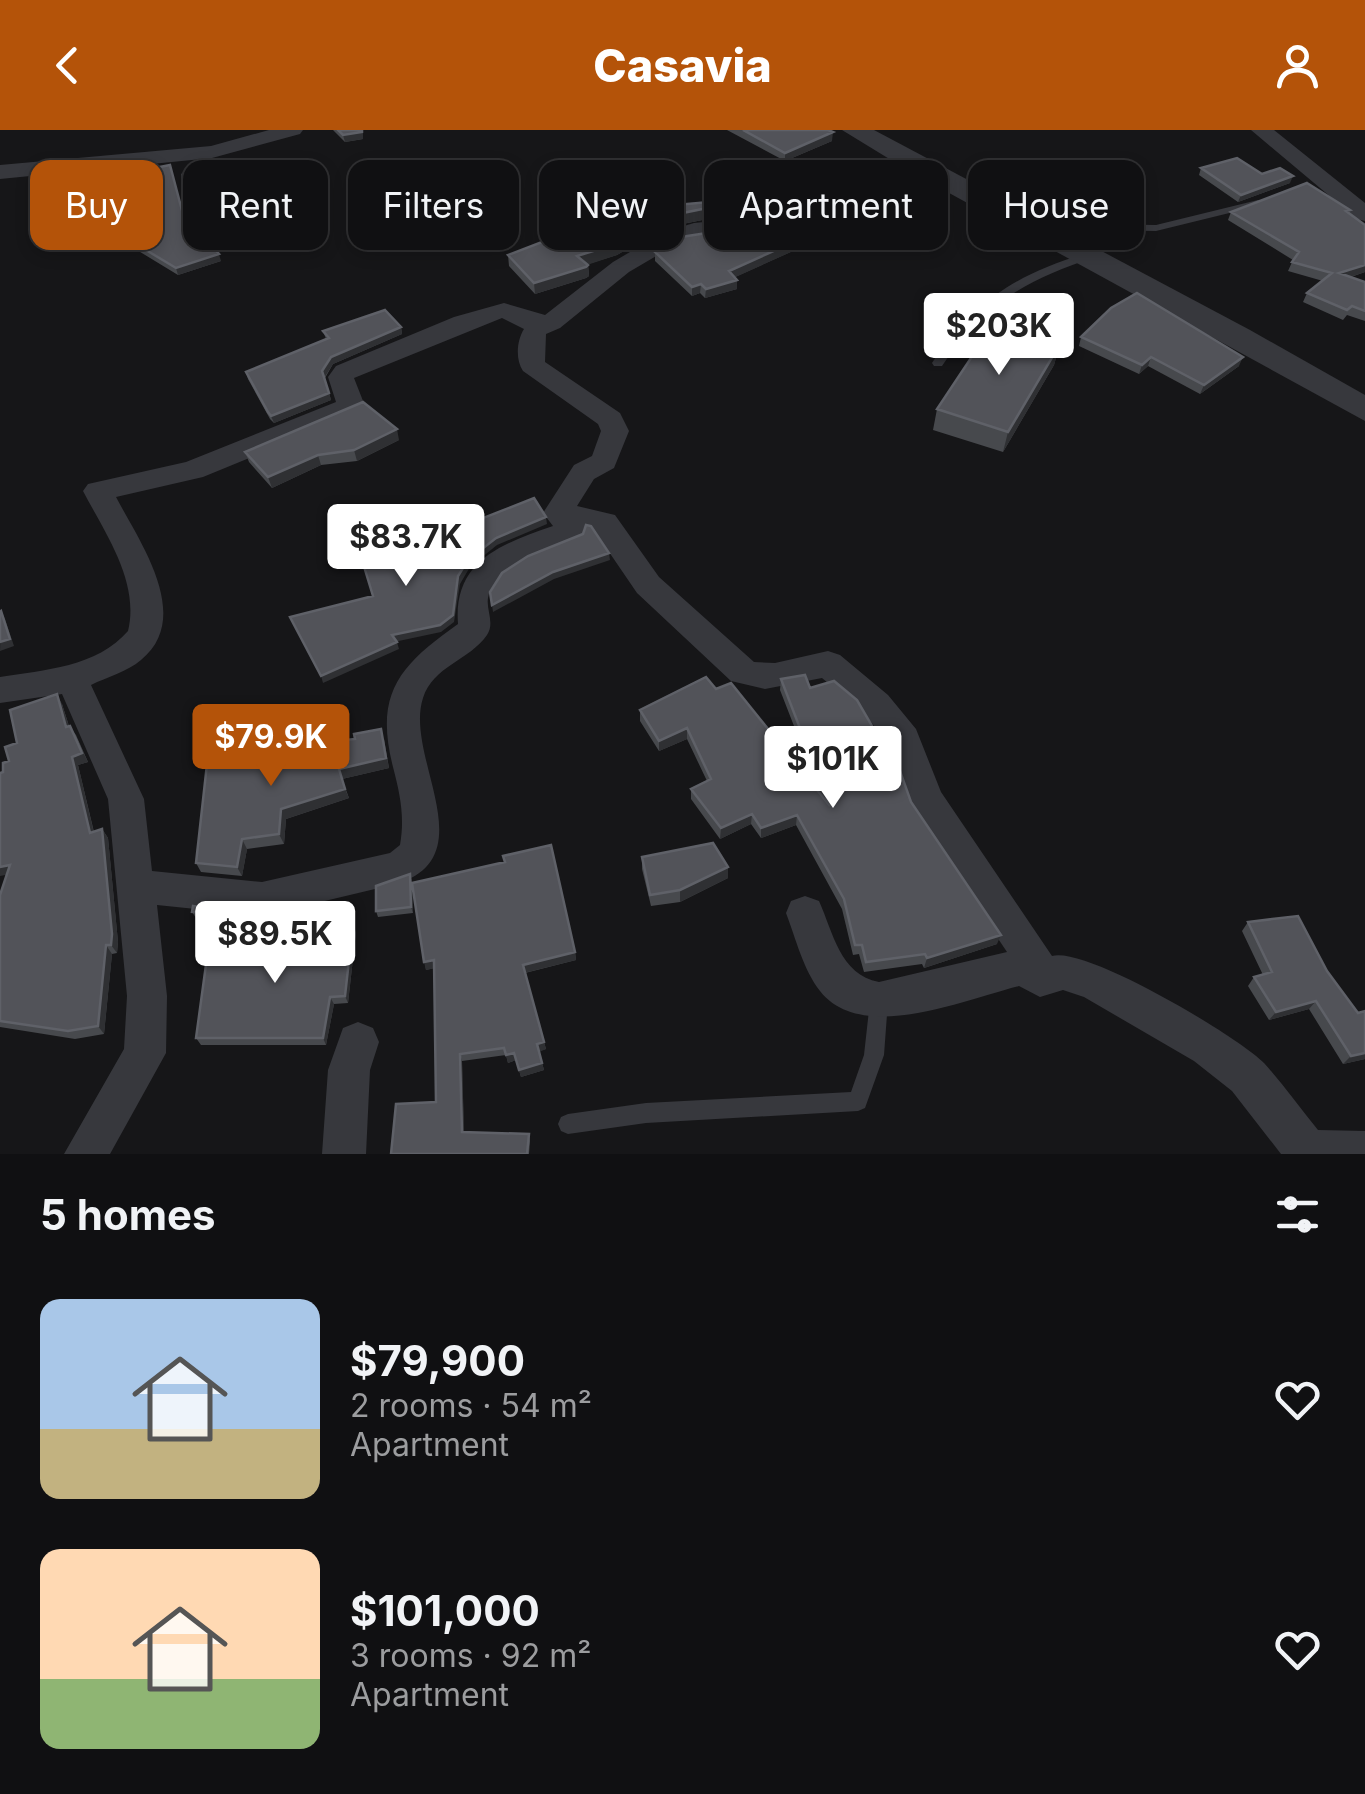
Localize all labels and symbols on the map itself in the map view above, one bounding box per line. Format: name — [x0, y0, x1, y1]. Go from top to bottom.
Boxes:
pin: $203K — [929, 293, 1069, 378]
pin: $83.7K — [325, 504, 487, 589]
pin: $79.9K — [190, 704, 352, 789]
pin: $101K — [763, 726, 903, 811]
pin: $89.5K — [194, 901, 356, 986]

